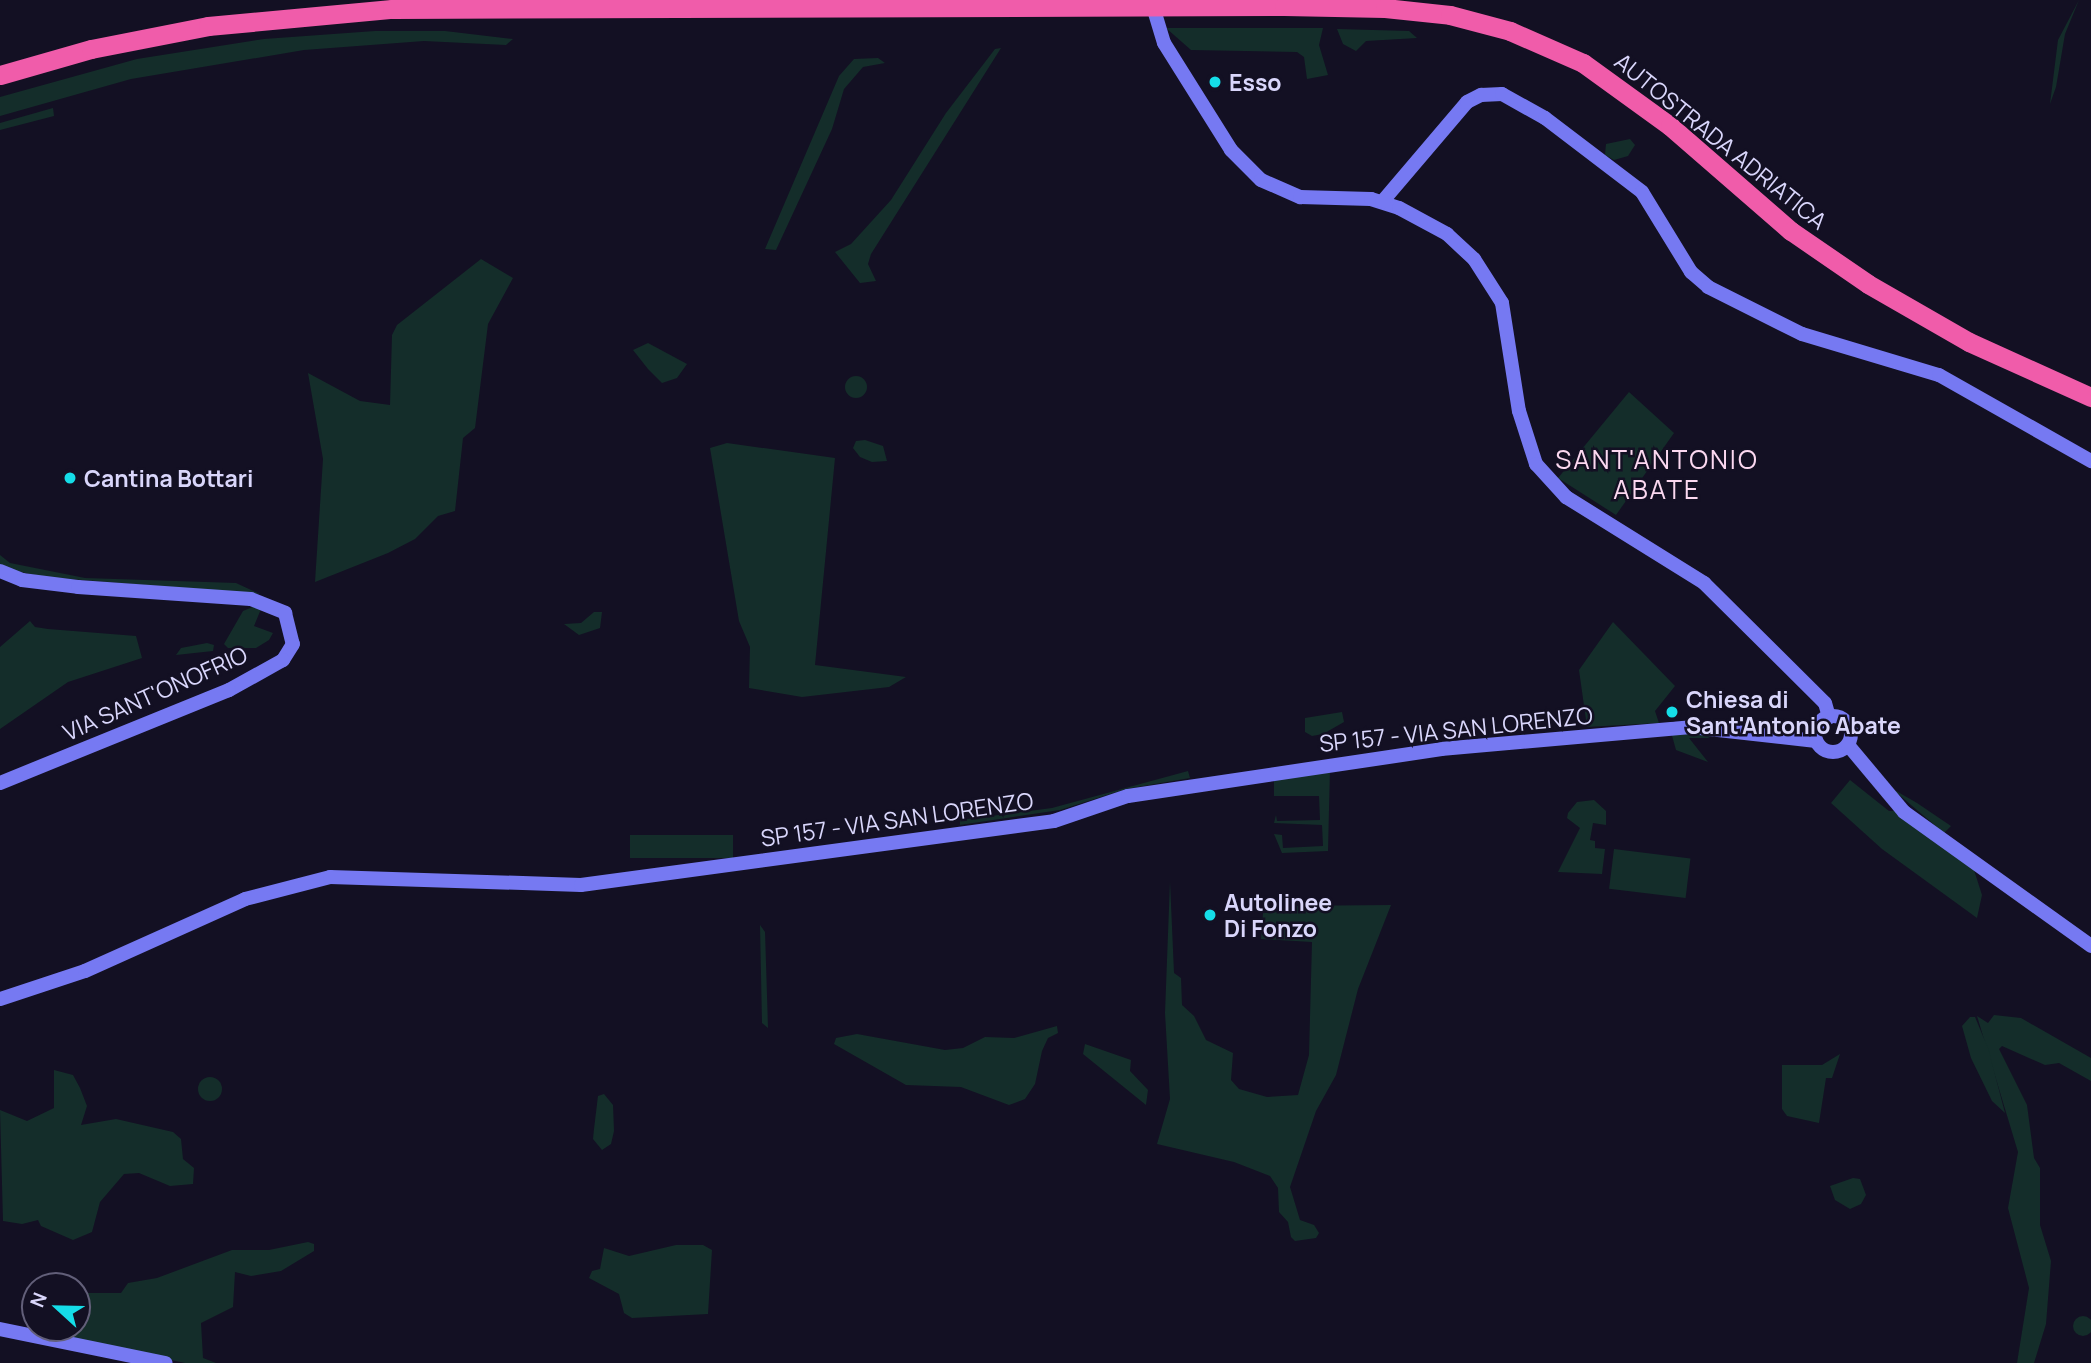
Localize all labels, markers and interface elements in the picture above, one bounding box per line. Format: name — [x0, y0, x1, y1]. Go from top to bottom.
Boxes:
street label: AUTOSTRADA ADRIATICA — [1610, 47, 1832, 235]
place label: Esso — [1229, 68, 1282, 96]
marker: Esso — [1207, 74, 1223, 90]
district label: SANT'ANTONIO ABATE — [1557, 444, 1757, 505]
place label: Cantina Bottari — [84, 464, 253, 492]
marker: Cantina Bottari — [62, 470, 78, 486]
street label: VIA SANT'ONOFRIO — [59, 640, 251, 746]
place label: Chiesa di Sant'Antonio Abate — [1686, 685, 1901, 739]
street label: SP 157 - VIA SAN LORENZO — [1318, 701, 1594, 757]
marker: Chiesa di Sant'Antonio Abate — [1664, 704, 1680, 720]
street label: SP 157 - VIA SAN LORENZO — [759, 786, 1035, 852]
place label: Autolinee Di Fonzo — [1224, 888, 1332, 942]
marker: Autolinee Di Fonzo — [1202, 907, 1218, 923]
north arrow — [21, 1272, 91, 1342]
text: N — [24, 1289, 53, 1311]

